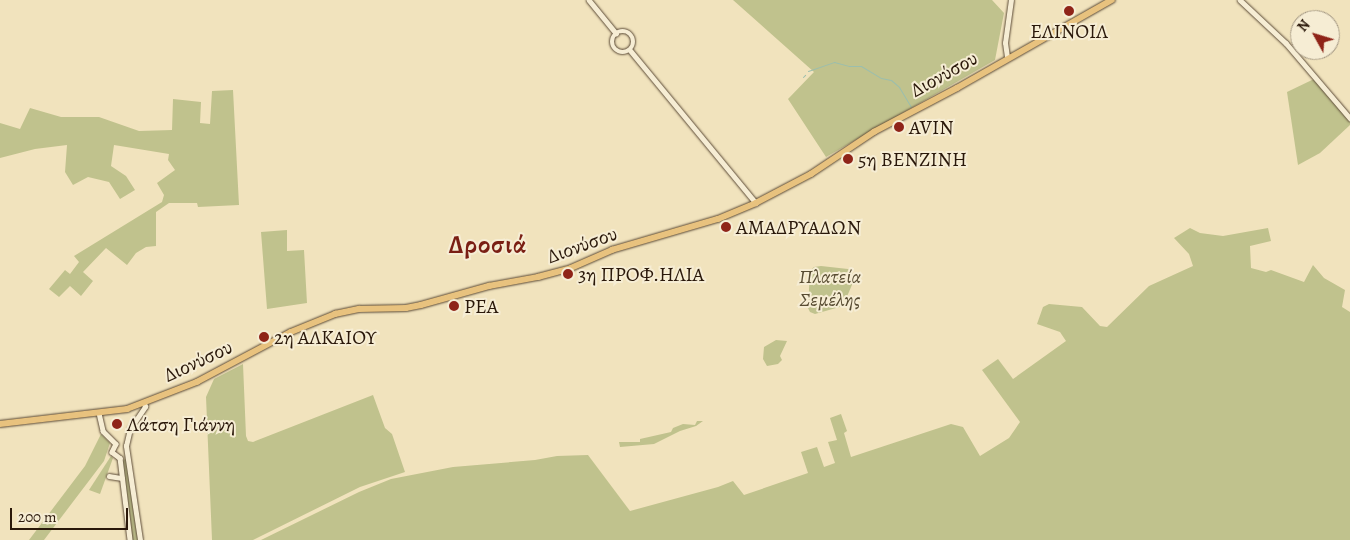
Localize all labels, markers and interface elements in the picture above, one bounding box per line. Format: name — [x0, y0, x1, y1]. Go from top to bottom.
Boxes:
marker: ΕΛΙΝΟΙΛ — [1063, 5, 1075, 17]
north arrow — [1290, 10, 1340, 60]
text: N — [1293, 16, 1314, 36]
place label: ΕΛΙΝΟΙΛ — [1030, 19, 1108, 43]
street label: Διονύσου — [906, 46, 982, 102]
place label: AVIN — [909, 115, 954, 139]
marker: AVIN — [893, 121, 905, 133]
place label: 5η ΒΕΝΖΙΝΗ — [858, 147, 967, 171]
marker: 5η ΒΕΝΖΙΝΗ — [842, 153, 854, 165]
place label: ΑΜΑΔΡΥΑΔΩΝ — [736, 215, 861, 239]
street label: Διονύσου — [544, 221, 620, 269]
marker: ΑΜΑΔΡΥΑΔΩΝ — [720, 221, 732, 233]
district label: Δροσιά — [448, 230, 528, 260]
place label: 3η ΠΡΟΦ.ΗΛΙΑ — [578, 262, 704, 286]
park label: Πλατεία Σεμέλης — [799, 265, 861, 312]
marker: 3η ΠΡΟΦ.ΗΛΙΑ — [562, 268, 574, 280]
place label: ΡΕΑ — [464, 294, 499, 318]
marker: ΡΕΑ — [448, 300, 460, 312]
place label: 2η ΑΛΚΑΙΟΥ — [274, 325, 376, 349]
marker: 2η ΑΛΚΑΙΟΥ — [258, 331, 270, 343]
street label: Διονύσου — [160, 335, 236, 387]
place label: Λάτση Γιάννη — [127, 412, 235, 436]
marker: Λάτση Γιάννη — [111, 418, 123, 430]
scale bar — [12, 498, 130, 530]
text: 200 m — [18, 507, 57, 527]

